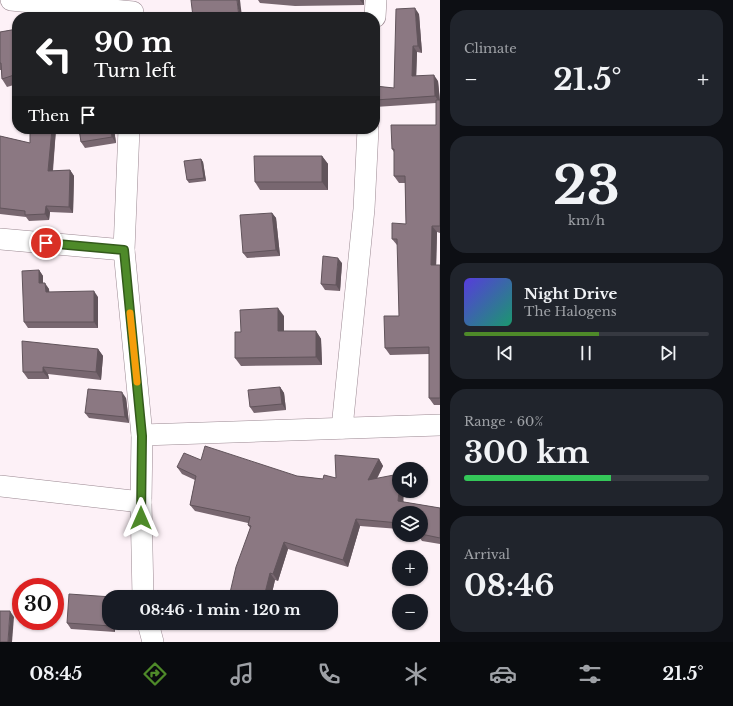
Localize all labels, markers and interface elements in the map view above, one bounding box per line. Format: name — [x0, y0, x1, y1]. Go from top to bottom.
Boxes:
text: 90 m — [94, 25, 172, 60]
icon: left — [28, 28, 80, 80]
text: Climate — [464, 40, 517, 57]
text: Turn left — [94, 60, 176, 82]
text: 21.5° — [553, 61, 622, 98]
text: − — [464, 66, 478, 93]
text: + — [697, 66, 709, 93]
icon: arrive — [77, 104, 99, 126]
text: Then — [28, 106, 69, 125]
text: 23 — [553, 154, 620, 218]
text: km/h — [568, 212, 605, 229]
pin — [29, 226, 63, 260]
icon: arrive — [35, 232, 57, 254]
text: Night Drive — [524, 284, 617, 303]
text: The Halogens — [524, 303, 617, 320]
icon: previous — [494, 342, 516, 364]
icon: pause — [575, 342, 597, 364]
icon: next — [657, 342, 679, 364]
text: Range · 60% — [464, 413, 543, 430]
text: 300 km — [464, 434, 590, 471]
map controls — [392, 462, 428, 630]
button: sound — [392, 462, 428, 498]
position arrow — [120, 497, 162, 539]
button: layers — [392, 506, 428, 542]
text: Arrival — [464, 546, 510, 563]
button: + — [392, 550, 428, 586]
text: 08:46 — [464, 567, 554, 604]
speed limit sign: 30 — [12, 578, 64, 630]
button: − — [392, 594, 428, 630]
text: 08:46 · 1 min · 120 m — [139, 600, 301, 619]
icon: directions — [141, 660, 169, 688]
icon: music — [228, 660, 256, 688]
icon: phone — [315, 660, 343, 688]
icon: climate — [402, 660, 430, 688]
icon: car — [489, 660, 517, 688]
icon: filters — [576, 660, 604, 688]
text: 08:45 — [29, 663, 82, 685]
text: 21.5° — [662, 663, 703, 685]

